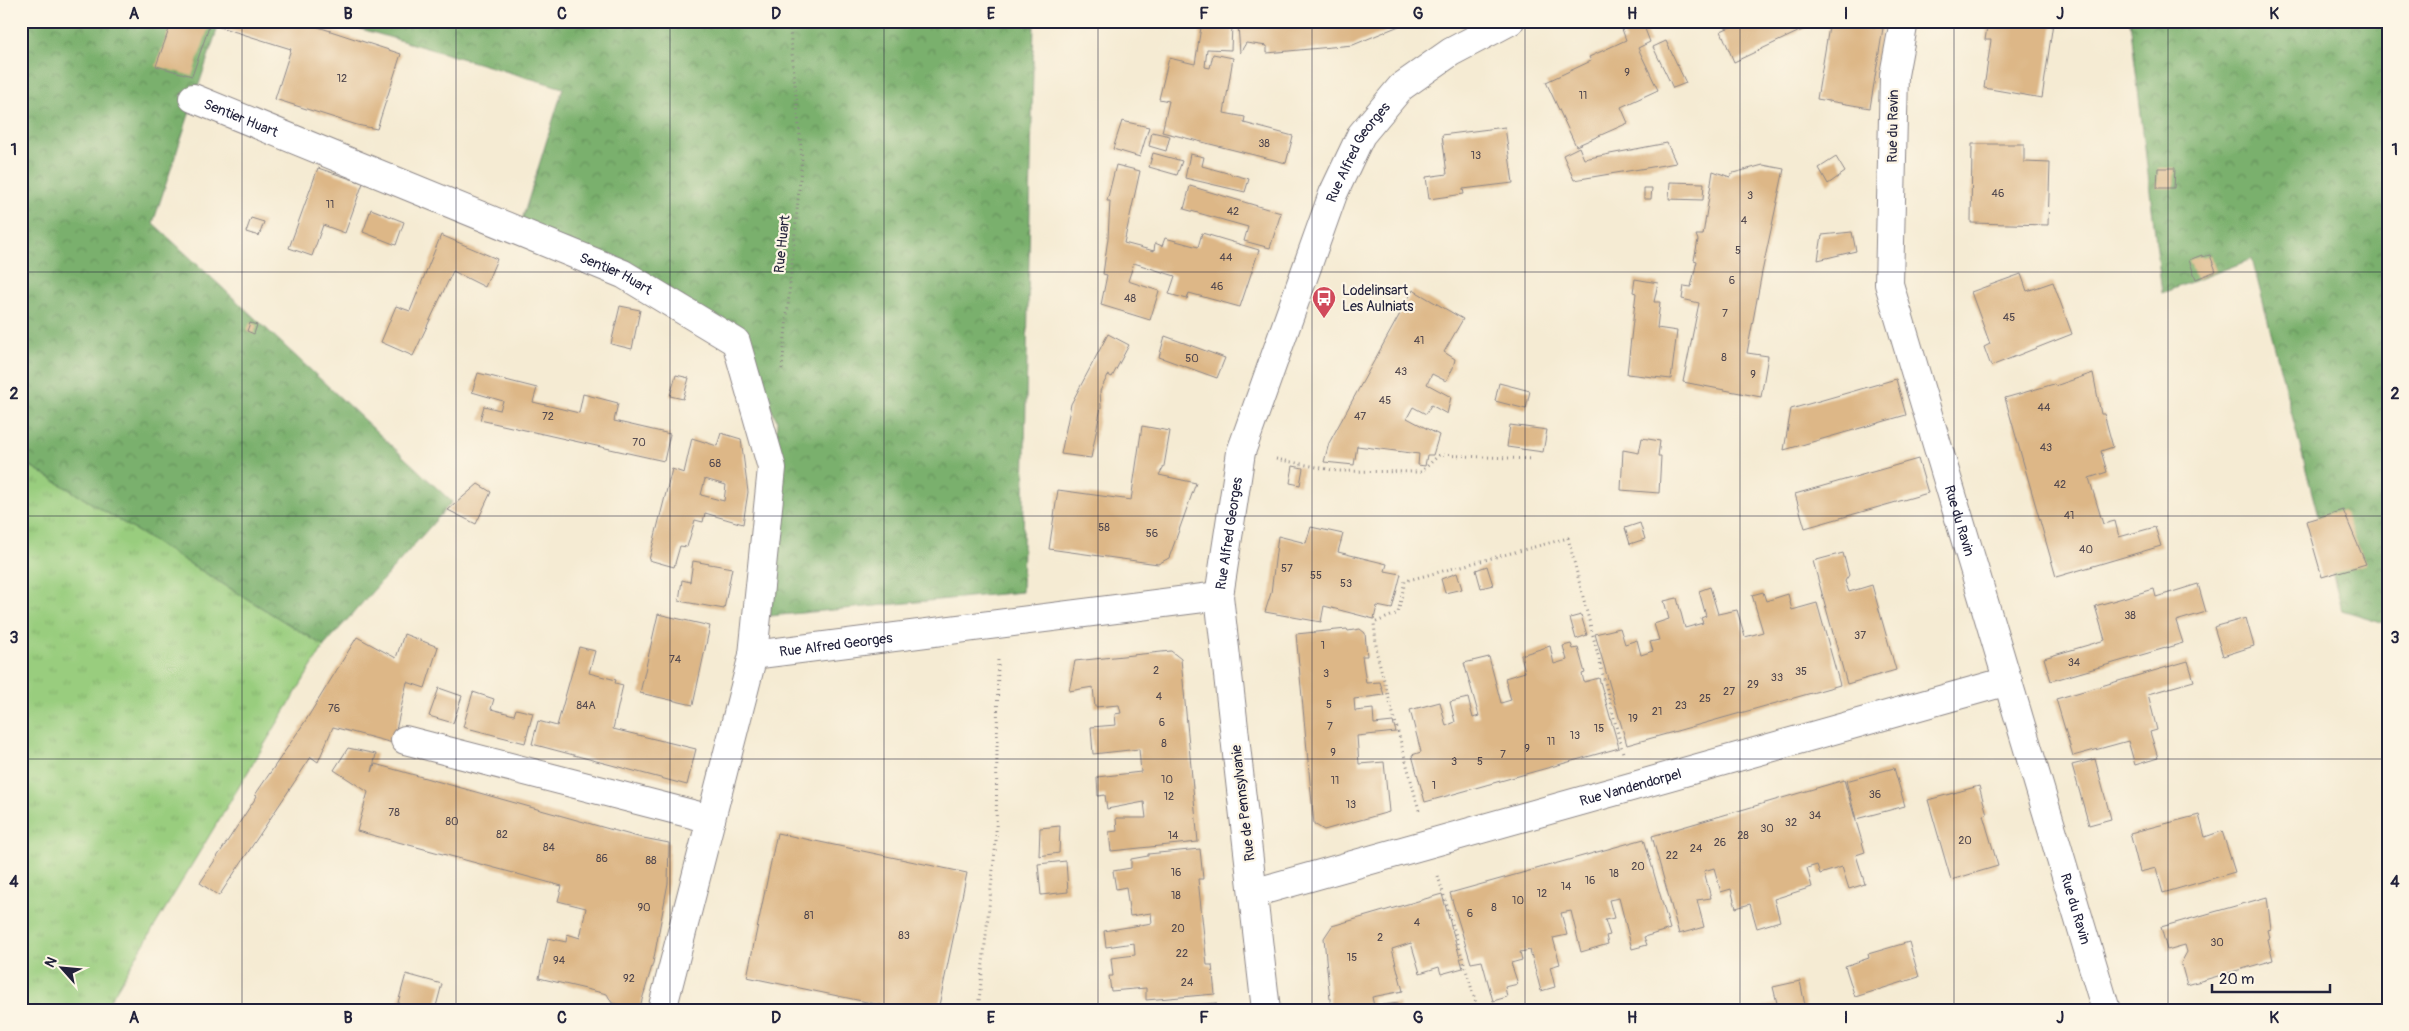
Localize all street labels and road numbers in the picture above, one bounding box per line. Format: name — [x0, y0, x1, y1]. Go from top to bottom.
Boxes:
street label: Rue du Ravin — [1884, 89, 1902, 163]
street label: Sentier Huart — [201, 95, 281, 141]
street label: Rue Alfred Georges — [1322, 98, 1394, 204]
street label: Rue Huart — [771, 214, 794, 274]
street label: Sentier Huart — [577, 249, 656, 298]
street label: Rue Alfred Georges — [1212, 475, 1246, 591]
street label: Rue du Ravin — [1941, 483, 1978, 558]
street label: Rue Alfred Georges — [778, 629, 894, 660]
street label: Rue de Pennsylvanie — [1227, 744, 1259, 862]
street label: Rue Vandendorpel — [1578, 765, 1683, 809]
street label: Rue du Ravin — [2057, 871, 2094, 946]

